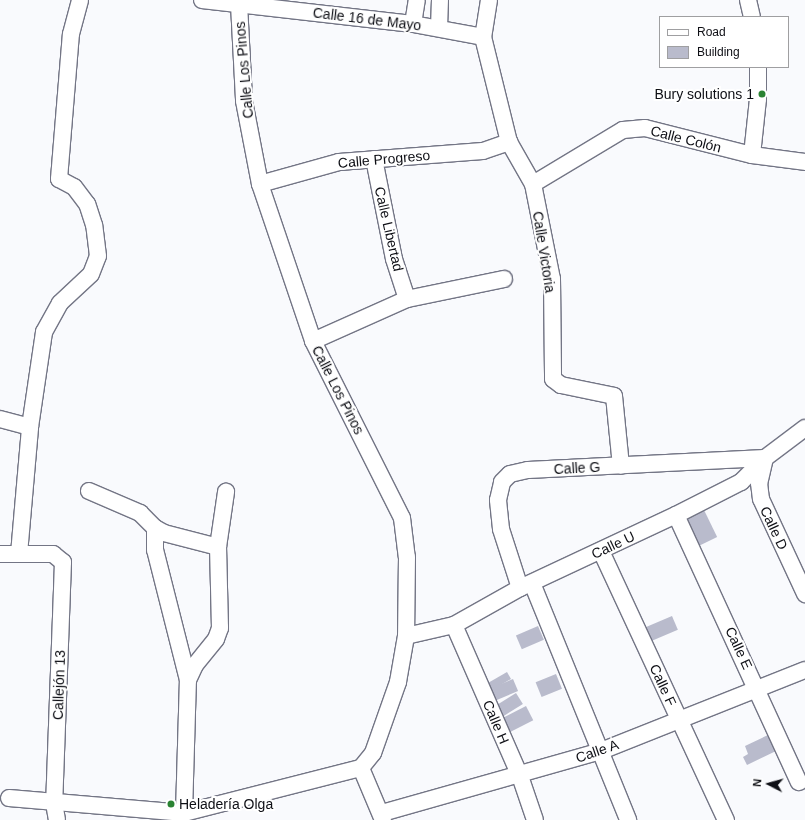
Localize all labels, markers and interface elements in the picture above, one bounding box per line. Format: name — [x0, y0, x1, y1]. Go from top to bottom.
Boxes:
street label: Calle 16 de Mayo — [312, 4, 422, 34]
legend — [659, 16, 789, 68]
street label: Calle Los Pinos — [231, 21, 257, 119]
text: Road — [697, 25, 726, 39]
text: Building — [697, 45, 740, 59]
place label: Bury solutions 1 — [654, 86, 754, 102]
marker: Bury solutions 1 — [757, 89, 767, 99]
street label: Calle Colón — [649, 122, 723, 156]
street label: Calle Progreso — [337, 147, 431, 171]
street label: Calle Libertad — [371, 185, 407, 273]
street label: Calle Victoria — [529, 210, 559, 294]
street label: Calle Los Pinos — [308, 343, 368, 437]
street label: Calle G — [553, 458, 601, 478]
street label: Calle D — [757, 504, 791, 552]
street label: Calle U — [589, 528, 637, 562]
street label: Calle E — [722, 624, 756, 672]
street label: Callejón 13 — [49, 650, 69, 720]
street label: Calle F — [646, 661, 680, 709]
street label: Calle H — [479, 698, 513, 746]
street label: Calle A — [573, 736, 621, 766]
north arrow — [749, 764, 789, 804]
text: N — [751, 778, 763, 787]
place label: Heladería Olga — [179, 796, 273, 812]
marker: Heladería Olga — [166, 799, 176, 809]

